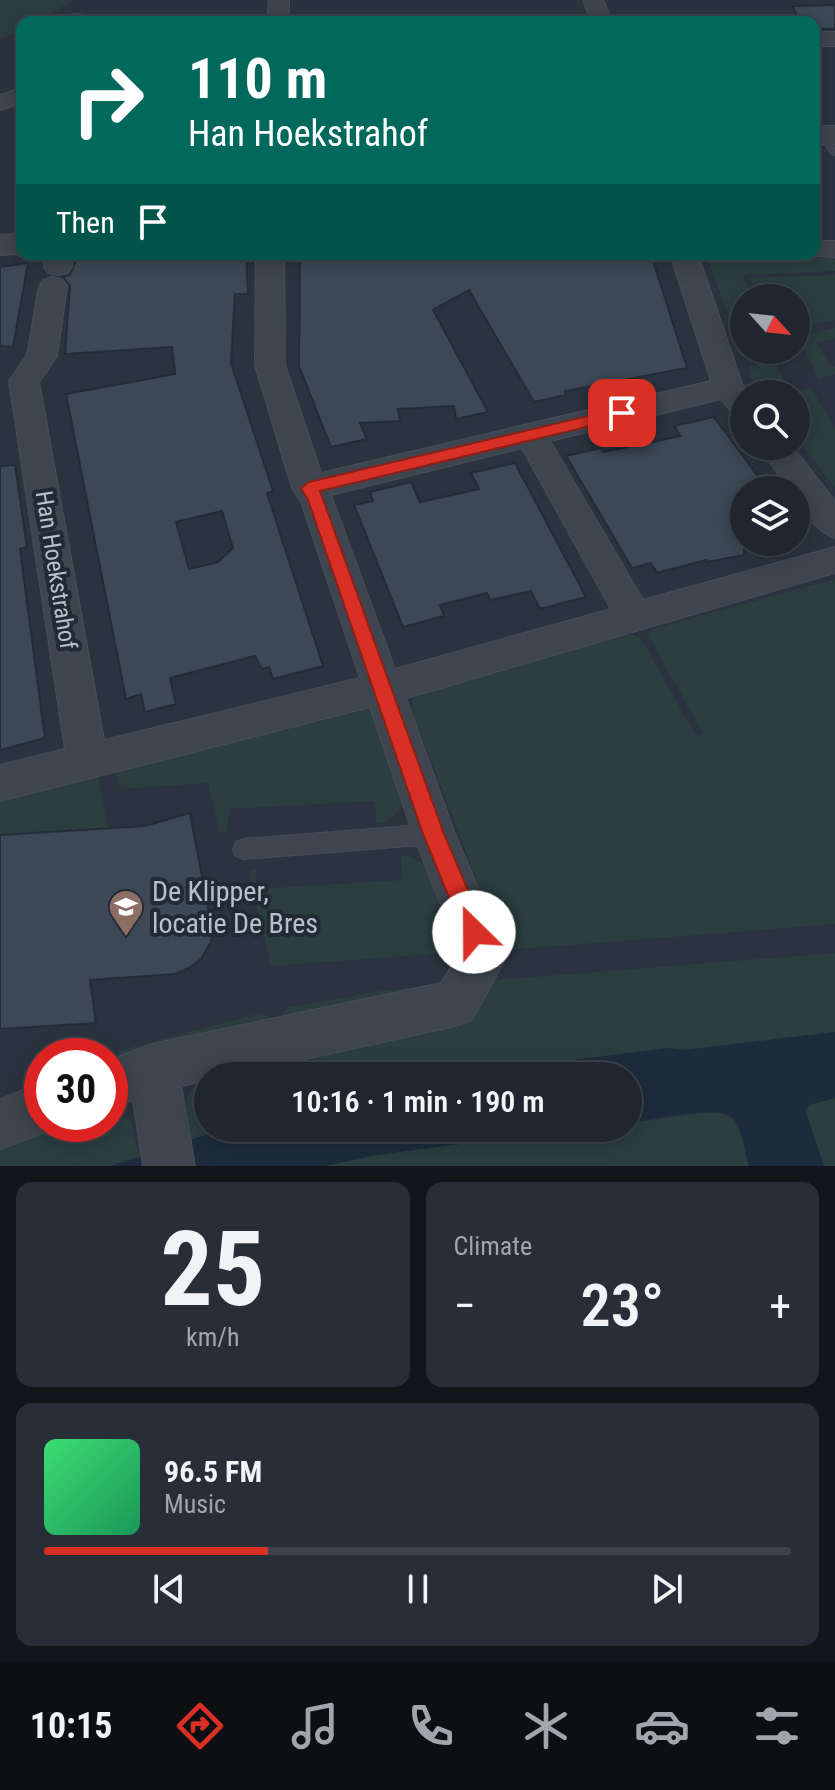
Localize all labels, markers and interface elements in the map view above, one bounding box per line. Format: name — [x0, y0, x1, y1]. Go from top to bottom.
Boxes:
text: 110 m — [188, 46, 327, 112]
icon: right — [56, 48, 160, 152]
text: Han Hoekstrahof — [188, 113, 428, 155]
icon: arrive — [131, 200, 175, 244]
text: Then — [56, 205, 115, 240]
north arrow — [730, 284, 810, 364]
map controls — [730, 284, 810, 556]
pin — [588, 379, 656, 447]
button: search — [730, 380, 810, 460]
icon: arrive — [600, 391, 644, 435]
button: layers — [730, 476, 810, 556]
street label: Han Hoekstrahof — [30, 489, 82, 652]
place label: De Klipper, locatie De Bres — [152, 875, 318, 940]
school or university icon: De Klipper, locatie De Bres — [107, 888, 145, 938]
position arrow — [432, 890, 516, 974]
speed limit sign: 30 — [24, 1038, 128, 1142]
text: 10:16 · 1 min · 190 m — [291, 1084, 545, 1119]
text: 25 — [160, 1209, 265, 1330]
text: Climate — [454, 1231, 532, 1261]
text: 23° — [581, 1270, 664, 1341]
text: − — [454, 1280, 476, 1332]
text: + — [769, 1280, 791, 1332]
text: km/h — [186, 1322, 240, 1352]
text: 96.5 FM — [164, 1454, 262, 1489]
text: Music — [164, 1489, 226, 1519]
icon: previous — [147, 1567, 191, 1611]
icon: pause — [396, 1567, 440, 1611]
icon: next — [645, 1567, 689, 1611]
icon: directions — [172, 1698, 228, 1754]
icon: music — [287, 1698, 343, 1754]
icon: phone — [403, 1698, 459, 1754]
icon: climate — [518, 1698, 574, 1754]
icon: car — [634, 1698, 690, 1754]
icon: filters — [749, 1698, 805, 1754]
text: 10:15 — [30, 1705, 112, 1747]

